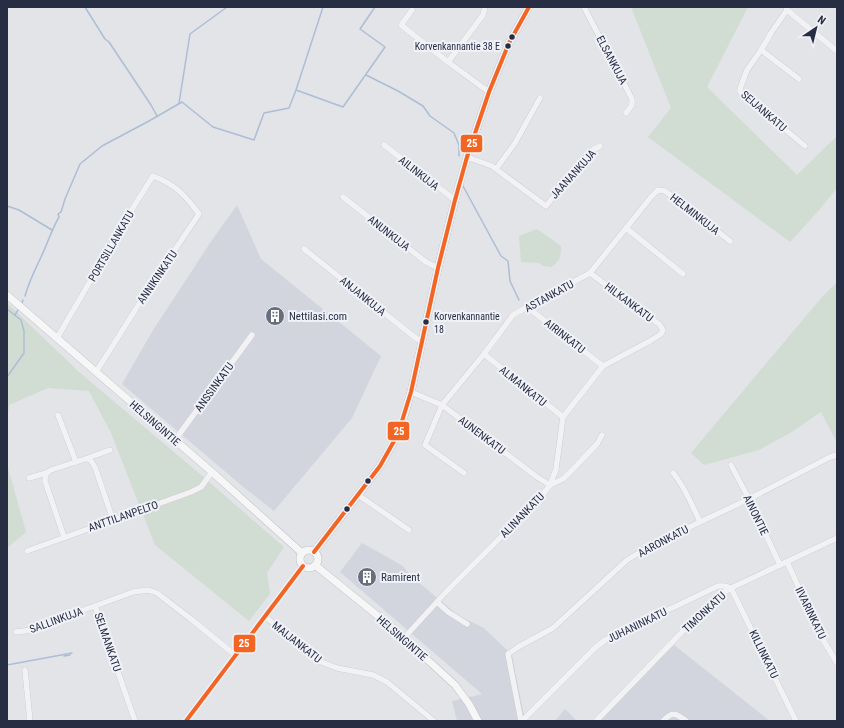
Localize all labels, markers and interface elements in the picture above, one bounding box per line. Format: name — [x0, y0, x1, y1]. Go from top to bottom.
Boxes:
north arrow — [796, 8, 836, 48]
text: N — [815, 13, 828, 28]
unlabelled marker — [507, 32, 517, 42]
street label: ELSANKUJA — [593, 34, 630, 87]
place label: Korvenkannantie 38 E — [415, 41, 500, 52]
marker: Korvenkannantie 38 E — [503, 41, 513, 51]
street label: SEIJANKATU — [738, 88, 789, 135]
line badge: 25 — [460, 134, 483, 153]
text: 25 — [466, 137, 478, 150]
street label: JAANANKUJA — [548, 147, 599, 202]
street label: AILINKUJA — [396, 154, 442, 194]
street label: HELMINKUJA — [667, 191, 722, 238]
street label: PORTSILLANKATU — [86, 209, 137, 284]
street label: ANUNKUJA — [365, 213, 413, 254]
street label: ANNIKINKATU — [135, 248, 180, 307]
street label: ANJANKUJA — [337, 274, 389, 319]
street label: ASTANKATU — [522, 278, 576, 315]
street label: HILKANKATU — [602, 280, 656, 325]
building icon: Nettilasi.com — [264, 305, 286, 327]
place label: Nettilasi.com — [289, 310, 347, 323]
place label: Korvenkannantie 18 — [434, 311, 500, 335]
street label: AIRINKATU — [542, 316, 588, 356]
marker: Korvenkannantie 18 — [421, 317, 431, 327]
street label: ANSSINKATU — [192, 360, 237, 414]
street label: ALMANKATU — [497, 363, 549, 409]
street label: HELSINGINTIE — [127, 398, 183, 449]
street label: AUNENKATU — [456, 414, 508, 457]
line badge: 25 — [387, 421, 410, 441]
text: 25 — [393, 425, 405, 438]
unlabelled marker — [363, 476, 373, 486]
street label: ALINANKATU — [498, 490, 547, 541]
street label: AINONTIE — [740, 493, 771, 538]
street label: ANTTILANPELTO — [86, 498, 160, 535]
unlabelled marker — [342, 504, 352, 514]
street label: AARONKATU — [636, 523, 691, 560]
building icon: Ramirent — [356, 566, 378, 588]
place label: Ramirent — [381, 571, 420, 584]
street label: IIVARINKATU — [792, 585, 829, 641]
street label: TIMONKATU — [680, 589, 728, 635]
street label: SALLINKUJA — [28, 605, 85, 636]
street label: JUHANINKATU — [605, 605, 669, 645]
street label: SELMANKATU — [91, 611, 124, 673]
street label: HELSINGINTIE — [374, 613, 430, 664]
street label: MAIJANKATU — [269, 619, 324, 666]
street label: KILLINKATU — [746, 628, 781, 681]
line badge: 25 — [233, 634, 256, 653]
text: 25 — [238, 637, 250, 650]

